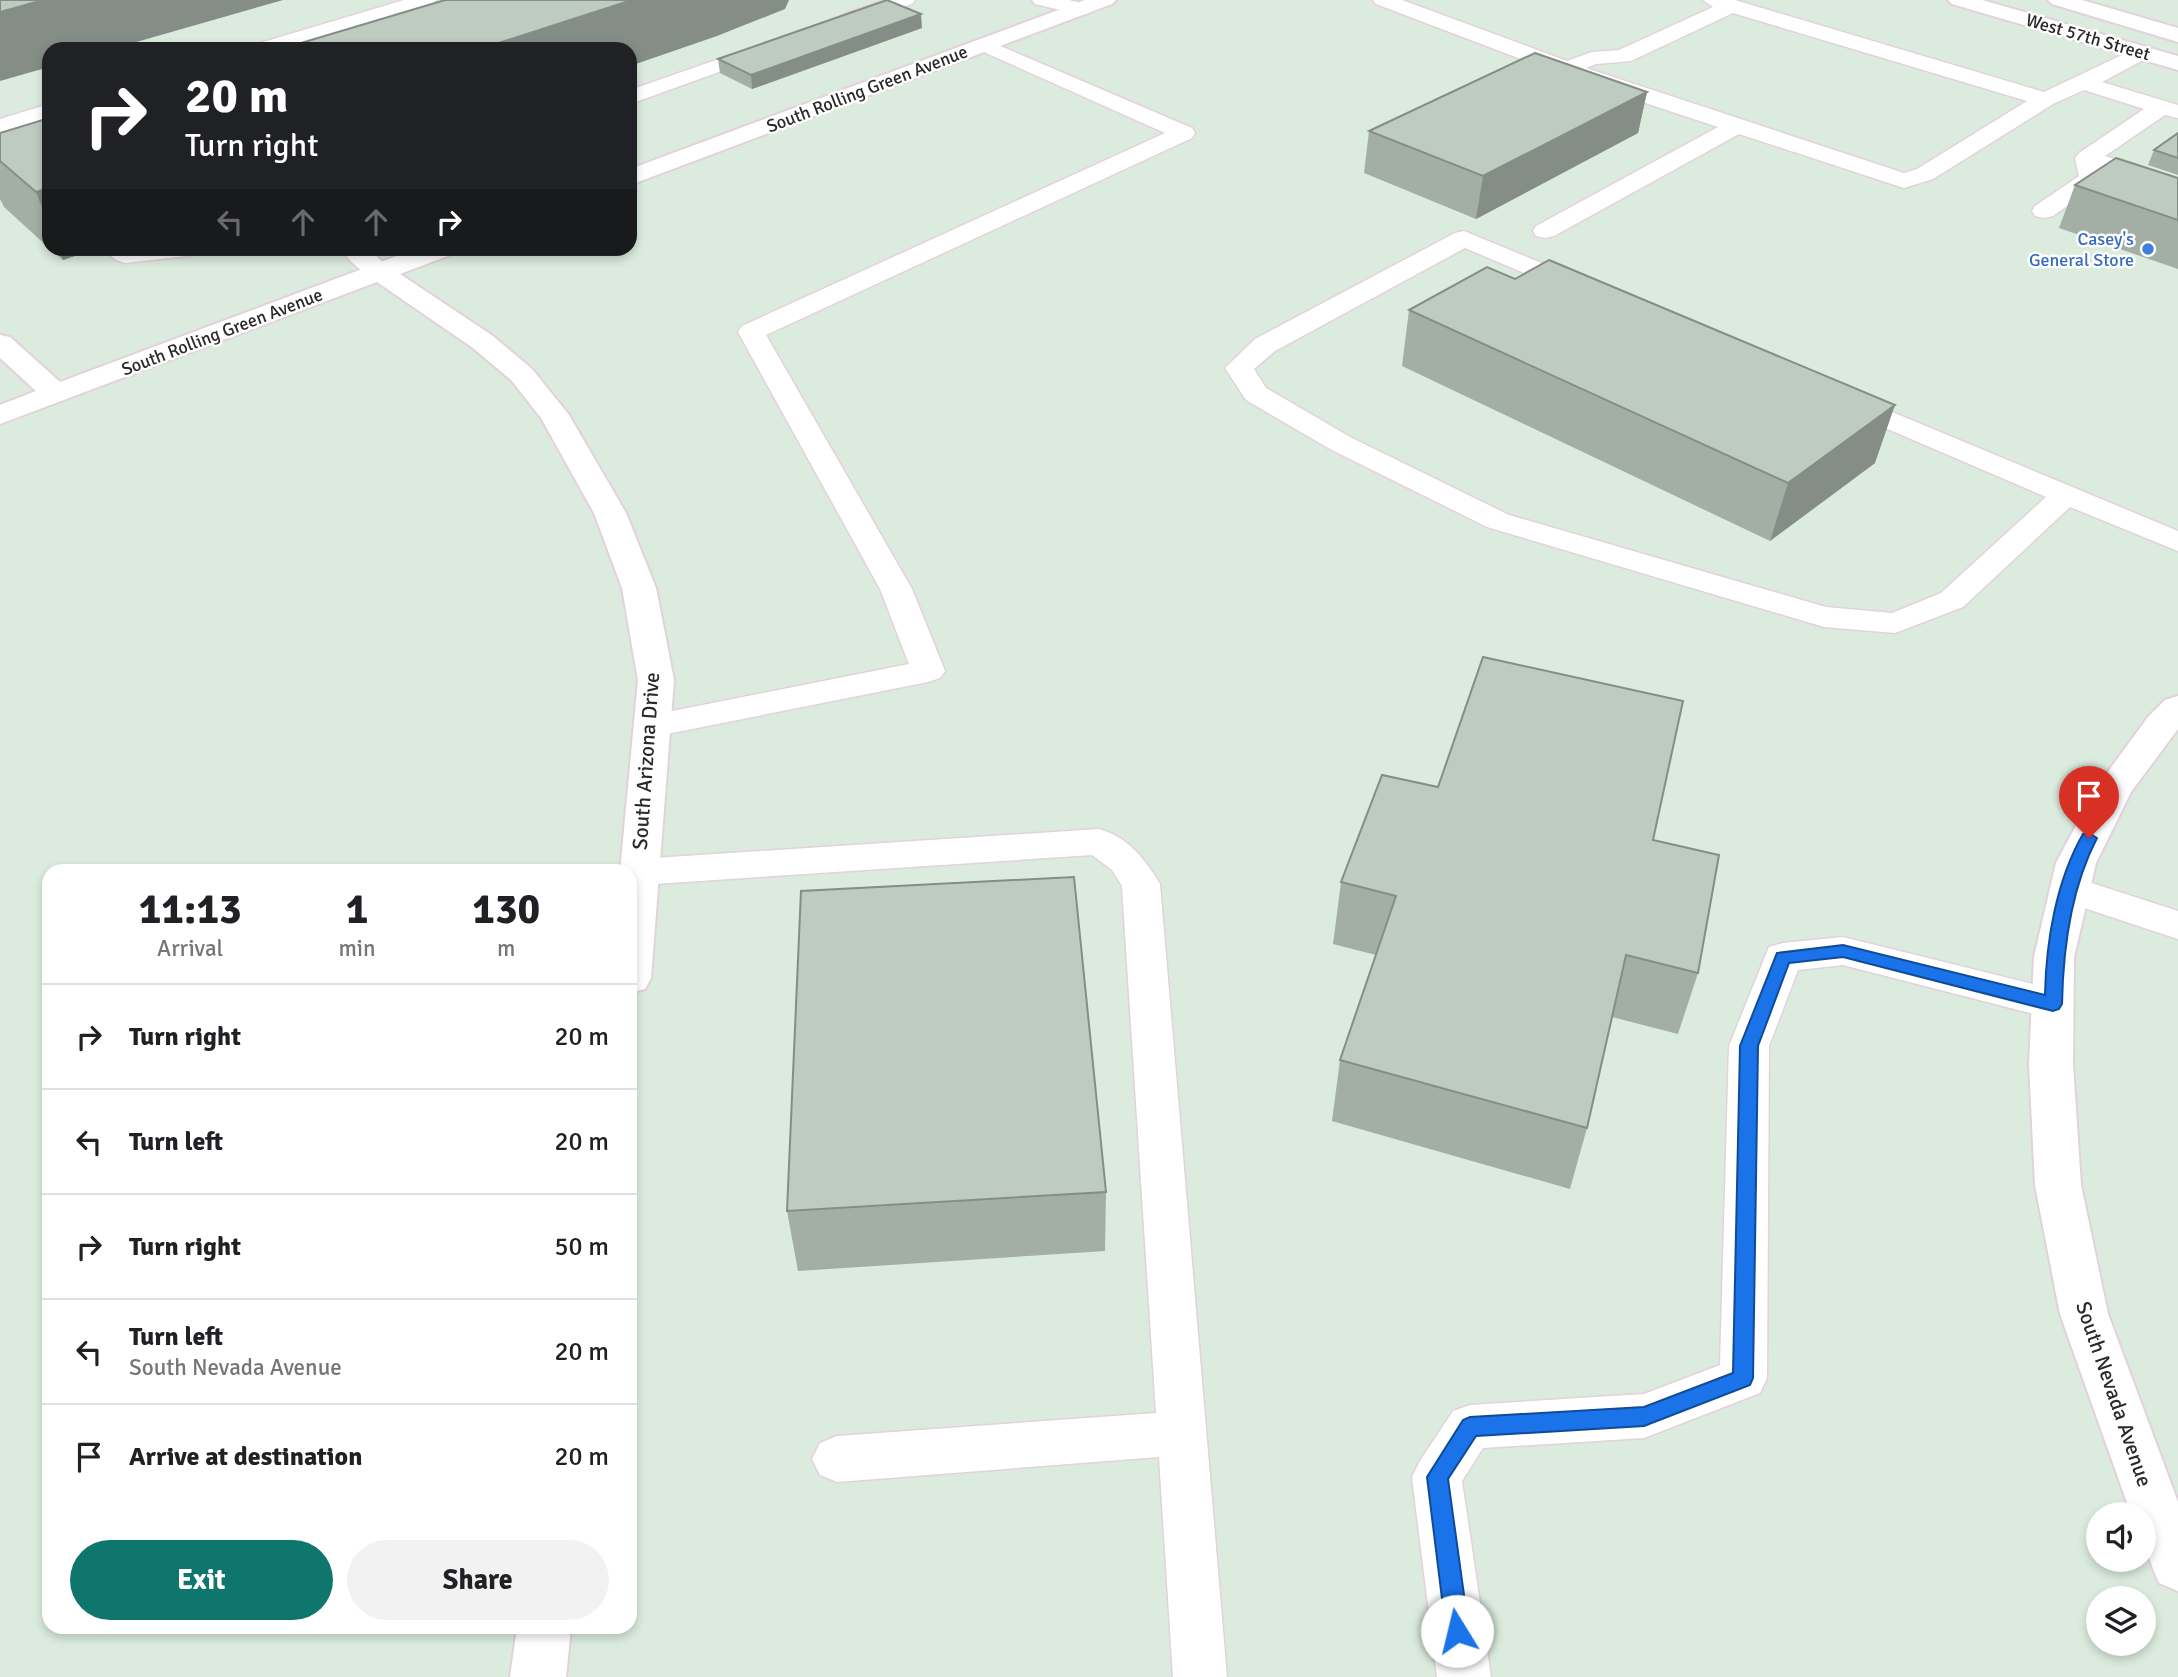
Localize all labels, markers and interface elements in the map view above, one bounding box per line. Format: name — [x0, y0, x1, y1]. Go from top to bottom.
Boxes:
street label: West 57th Street — [2023, 9, 2153, 65]
street label: South Rolling Green Avenue — [763, 40, 971, 138]
text: 20 m — [185, 66, 288, 126]
icon: right — [70, 70, 161, 161]
text: Turn right — [185, 126, 318, 165]
icon: left — [211, 203, 249, 241]
icon: ahead — [284, 203, 322, 241]
icon: ahead — [357, 203, 395, 241]
icon: right — [430, 203, 468, 241]
place label: Casey's General Store — [2029, 228, 2134, 271]
marker: Casey's General Store — [2140, 241, 2156, 257]
street label: South Rolling Green Avenue — [118, 283, 326, 381]
street label: South Arizona Drive — [627, 671, 665, 851]
pin — [2059, 766, 2119, 838]
icon: arrive — [2070, 777, 2108, 815]
text: 11:13 — [139, 884, 242, 935]
text: 1 — [346, 884, 368, 935]
text: 130 — [472, 884, 540, 935]
text: Arrival — [157, 934, 223, 963]
text: min — [338, 934, 376, 963]
text: m — [497, 934, 515, 963]
icon: right — [70, 1018, 108, 1056]
text: Turn right — [129, 1021, 241, 1053]
text: 20 m — [554, 1021, 609, 1053]
icon: left — [70, 1123, 108, 1161]
text: Turn left — [129, 1126, 223, 1158]
text: 20 m — [554, 1126, 609, 1158]
icon: right — [70, 1228, 108, 1266]
text: Turn right — [129, 1231, 241, 1263]
text: 50 m — [554, 1231, 609, 1263]
street label: South Nevada Avenue — [2070, 1298, 2158, 1490]
text: Turn left — [129, 1321, 223, 1353]
icon: left — [70, 1333, 108, 1371]
text: 20 m — [554, 1336, 609, 1368]
text: South Nevada Avenue — [129, 1353, 342, 1382]
icon: arrive — [70, 1438, 108, 1476]
text: Arrive at destination — [129, 1441, 362, 1473]
text: 20 m — [554, 1441, 609, 1473]
map controls — [2086, 1502, 2156, 1656]
button: sound — [2086, 1502, 2156, 1572]
button: Exit — [70, 1540, 333, 1620]
button: Share — [347, 1540, 609, 1620]
button: layers — [2086, 1586, 2156, 1656]
position arrow — [1420, 1594, 1494, 1668]

